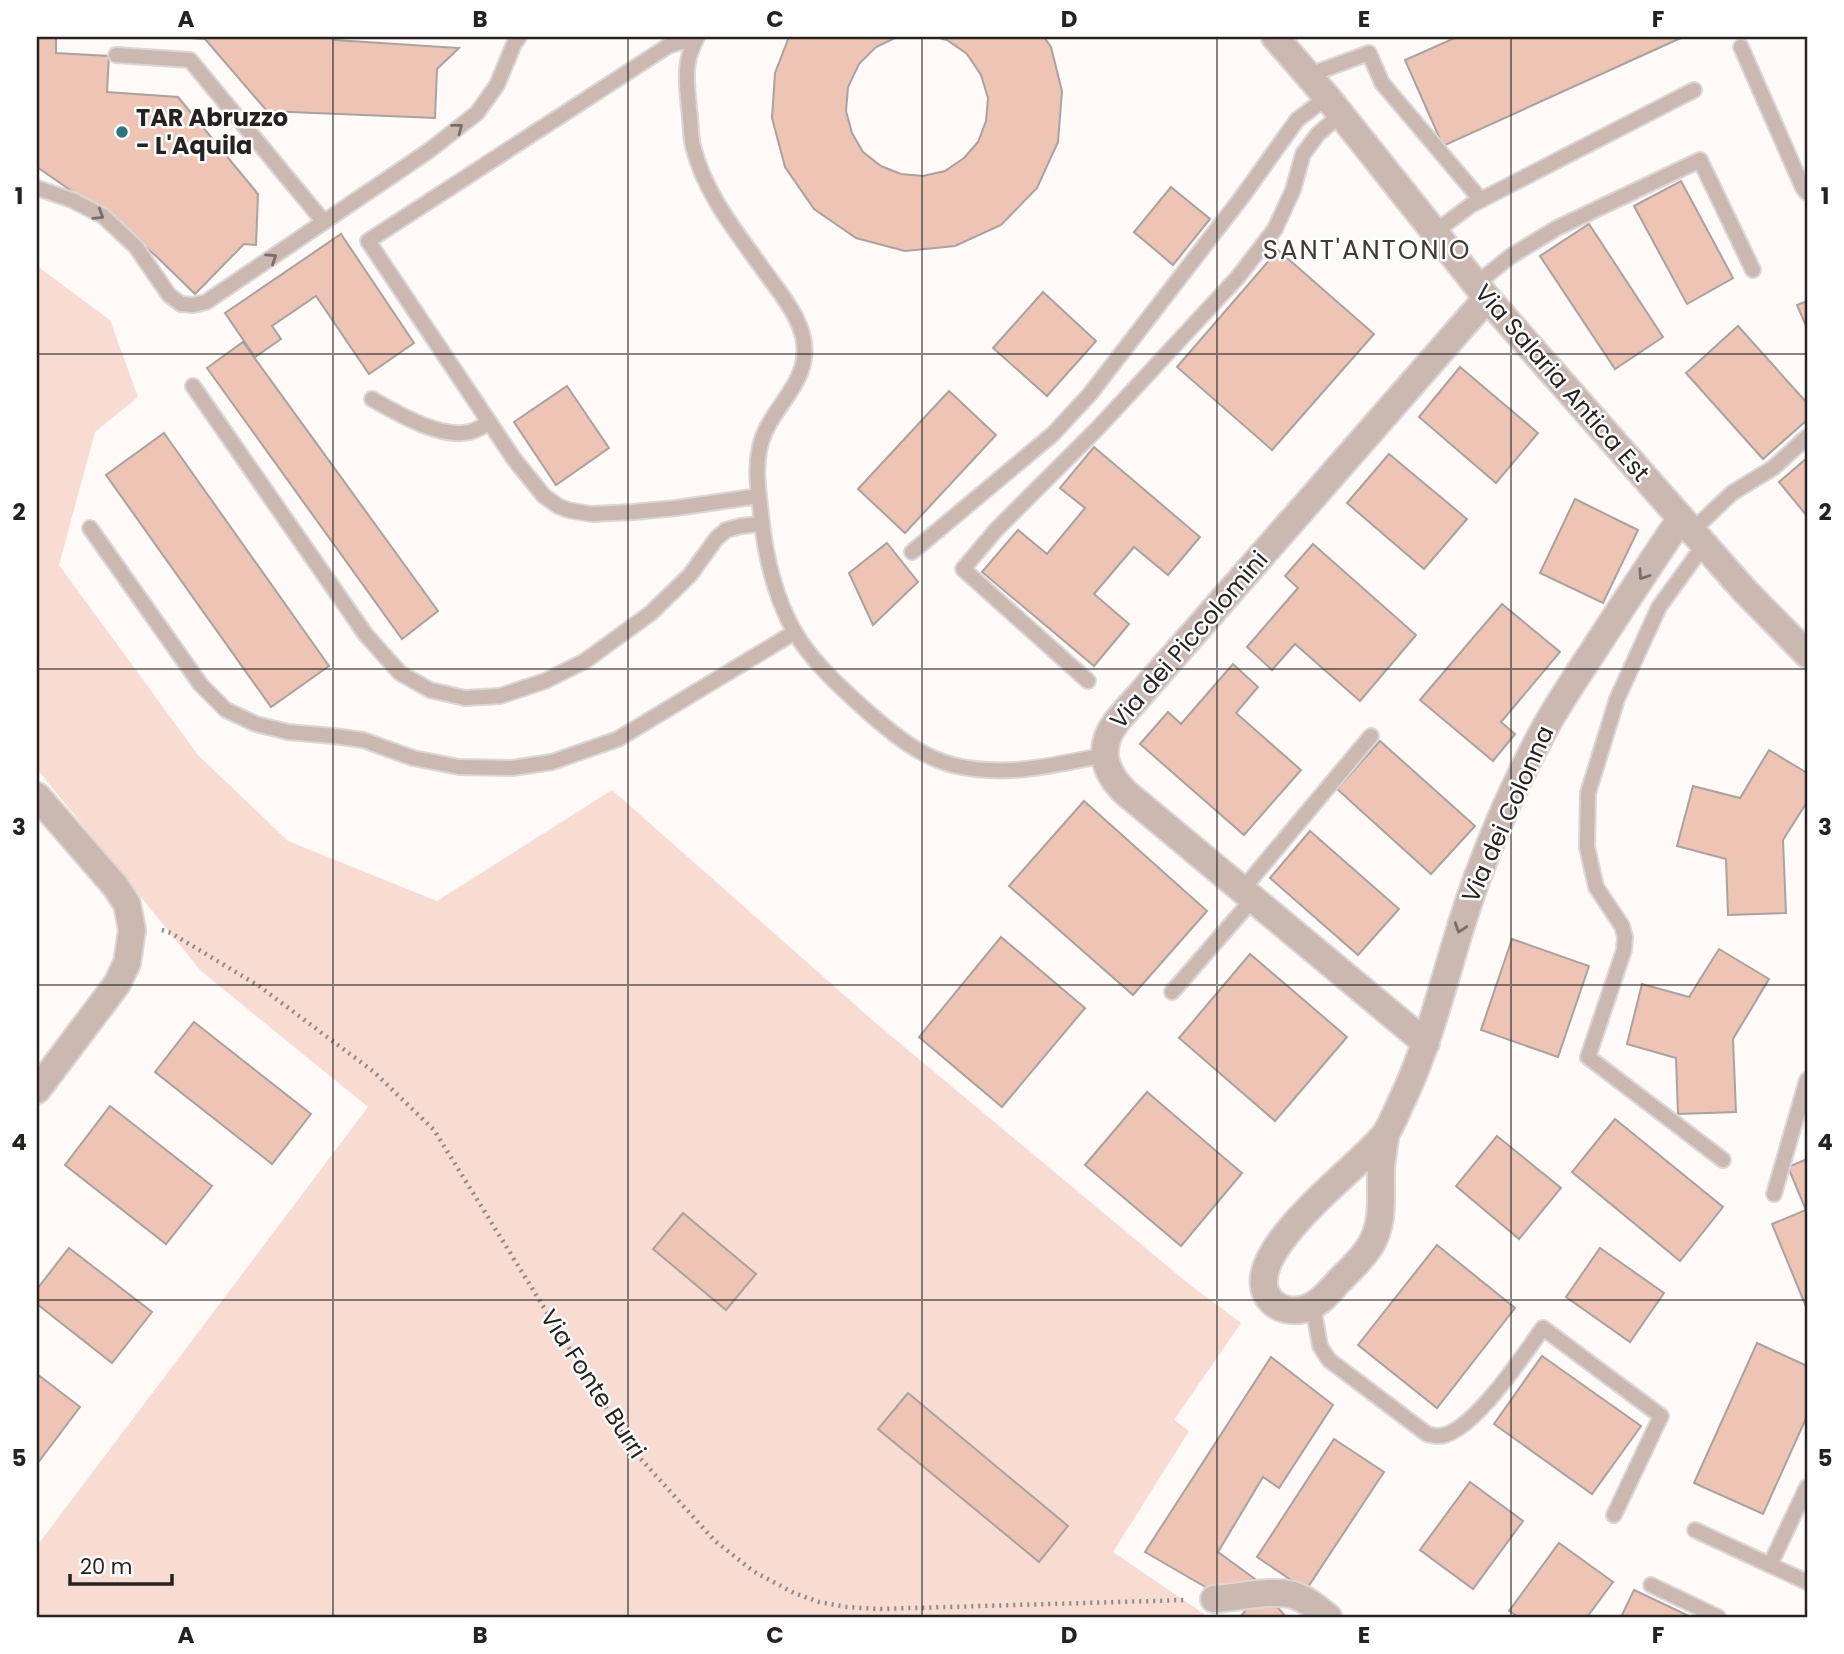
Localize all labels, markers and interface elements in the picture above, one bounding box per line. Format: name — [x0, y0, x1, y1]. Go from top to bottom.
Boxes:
text: A — [178, 3, 195, 35]
text: B — [472, 3, 488, 35]
text: C — [766, 3, 784, 35]
text: D — [1061, 3, 1077, 35]
text: E — [1358, 3, 1370, 35]
text: F — [1652, 3, 1664, 35]
place label: TAR Abruzzo - L'Aquila — [136, 101, 288, 162]
one-way arrow — [451, 123, 463, 136]
marker: TAR Abruzzo - L'Aquila — [114, 124, 130, 140]
text: 1 — [15, 180, 23, 212]
text: 1 — [1821, 180, 1829, 212]
one-way arrow — [91, 206, 104, 219]
district label: SANT'ANTONIO — [1263, 232, 1471, 268]
one-way arrow — [264, 253, 277, 266]
street label: Via Salaria Antica Est — [1467, 277, 1657, 488]
text: 2 — [12, 496, 26, 528]
text: 2 — [1818, 496, 1832, 528]
street label: Via dei Piccolomini — [1102, 544, 1275, 736]
one-way arrow — [1639, 567, 1651, 580]
street label: Via dei Colonna — [1454, 720, 1561, 907]
text: 3 — [12, 811, 26, 843]
text: 3 — [1818, 811, 1832, 843]
one-way arrow — [1454, 921, 1468, 933]
text: 4 — [11, 1126, 27, 1158]
text: 4 — [1817, 1126, 1833, 1158]
street label: Via Fonte Burri — [533, 1303, 654, 1465]
text: 5 — [12, 1442, 26, 1474]
text: 5 — [1818, 1442, 1832, 1474]
scale bar — [70, 1542, 172, 1586]
text: 20 m — [80, 1552, 133, 1581]
text: A — [178, 1619, 195, 1651]
text: B — [472, 1619, 488, 1651]
text: C — [766, 1619, 784, 1651]
text: D — [1061, 1619, 1077, 1651]
text: E — [1358, 1619, 1370, 1651]
text: F — [1652, 1619, 1664, 1651]

